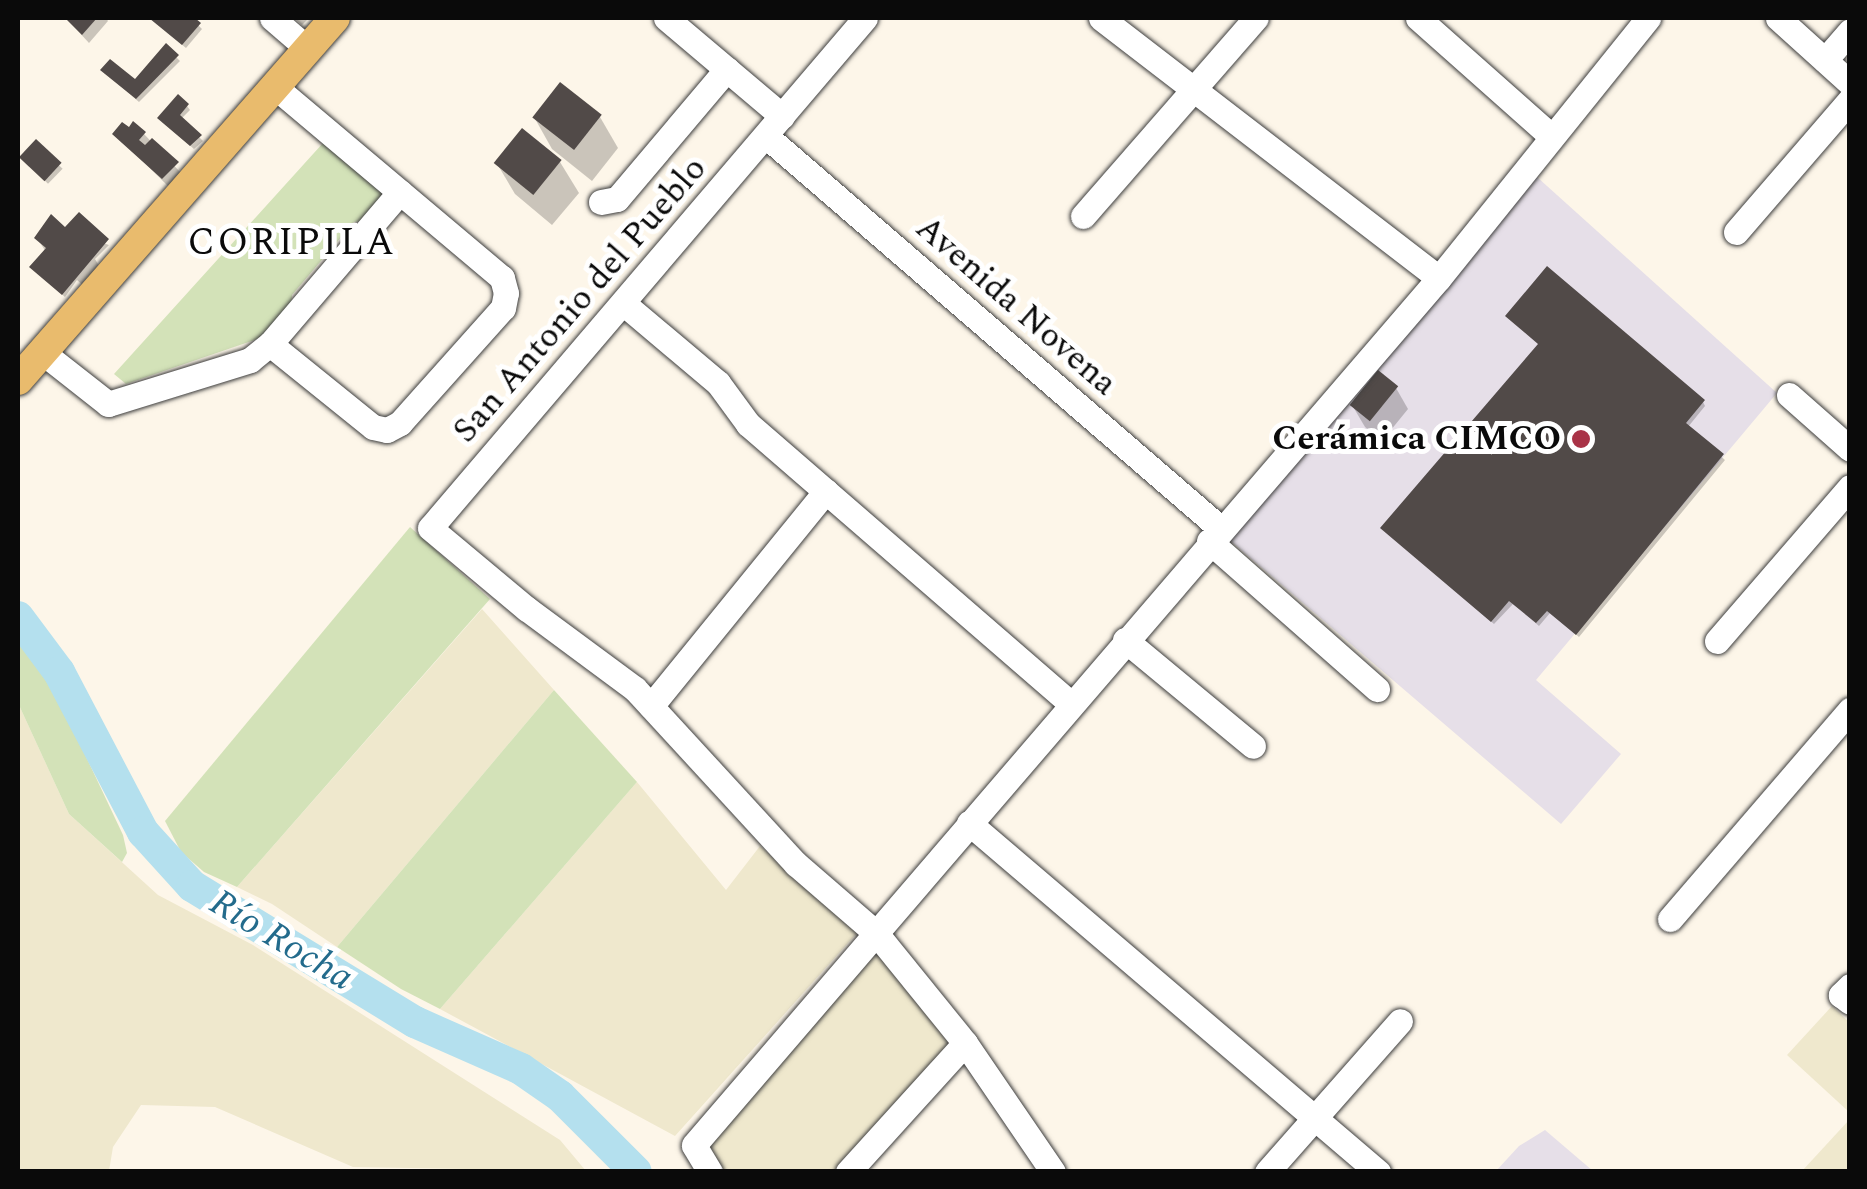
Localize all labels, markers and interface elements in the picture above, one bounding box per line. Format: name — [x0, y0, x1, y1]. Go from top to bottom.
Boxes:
street label: San Antonio del Pueblo — [444, 148, 716, 452]
street label: Avenida Novena — [907, 207, 1125, 405]
district label: CORIPILA — [187, 221, 397, 267]
place label: Cerámica CIMCO — [1272, 418, 1561, 460]
marker: Cerámica CIMCO — [1570, 428, 1592, 450]
water label: Río Rocha — [201, 880, 361, 1002]

